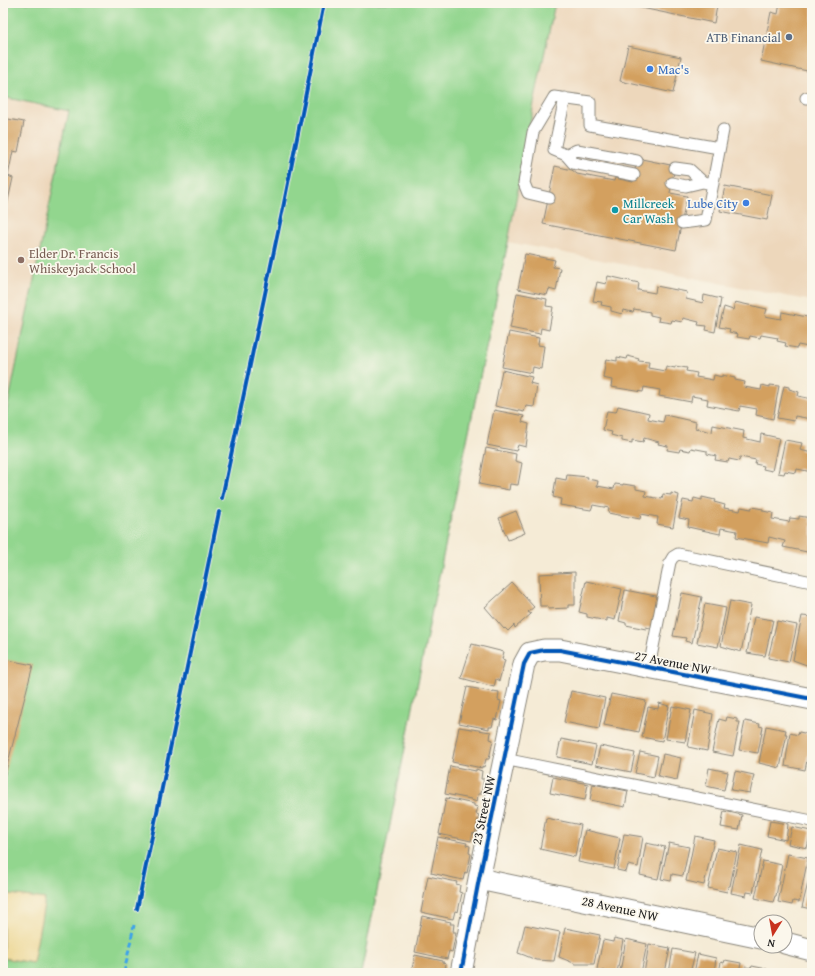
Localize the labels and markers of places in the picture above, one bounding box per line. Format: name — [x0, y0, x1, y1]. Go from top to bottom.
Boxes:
place label: ATB Financial — [706, 28, 781, 47]
marker: ATB Financial — [784, 32, 794, 42]
place label: Mac's — [658, 60, 689, 79]
marker: Mac's — [645, 64, 655, 74]
place label: Millcreek Car Wash — [623, 194, 675, 228]
place label: Lube City — [687, 194, 739, 213]
marker: Lube City — [741, 198, 751, 208]
marker: Millcreek Car Wash — [610, 205, 620, 215]
place label: Elder Dr. Francis Whiskeyjack School — [29, 244, 136, 278]
marker: Elder Dr. Francis Whiskeyjack School — [16, 255, 26, 265]

